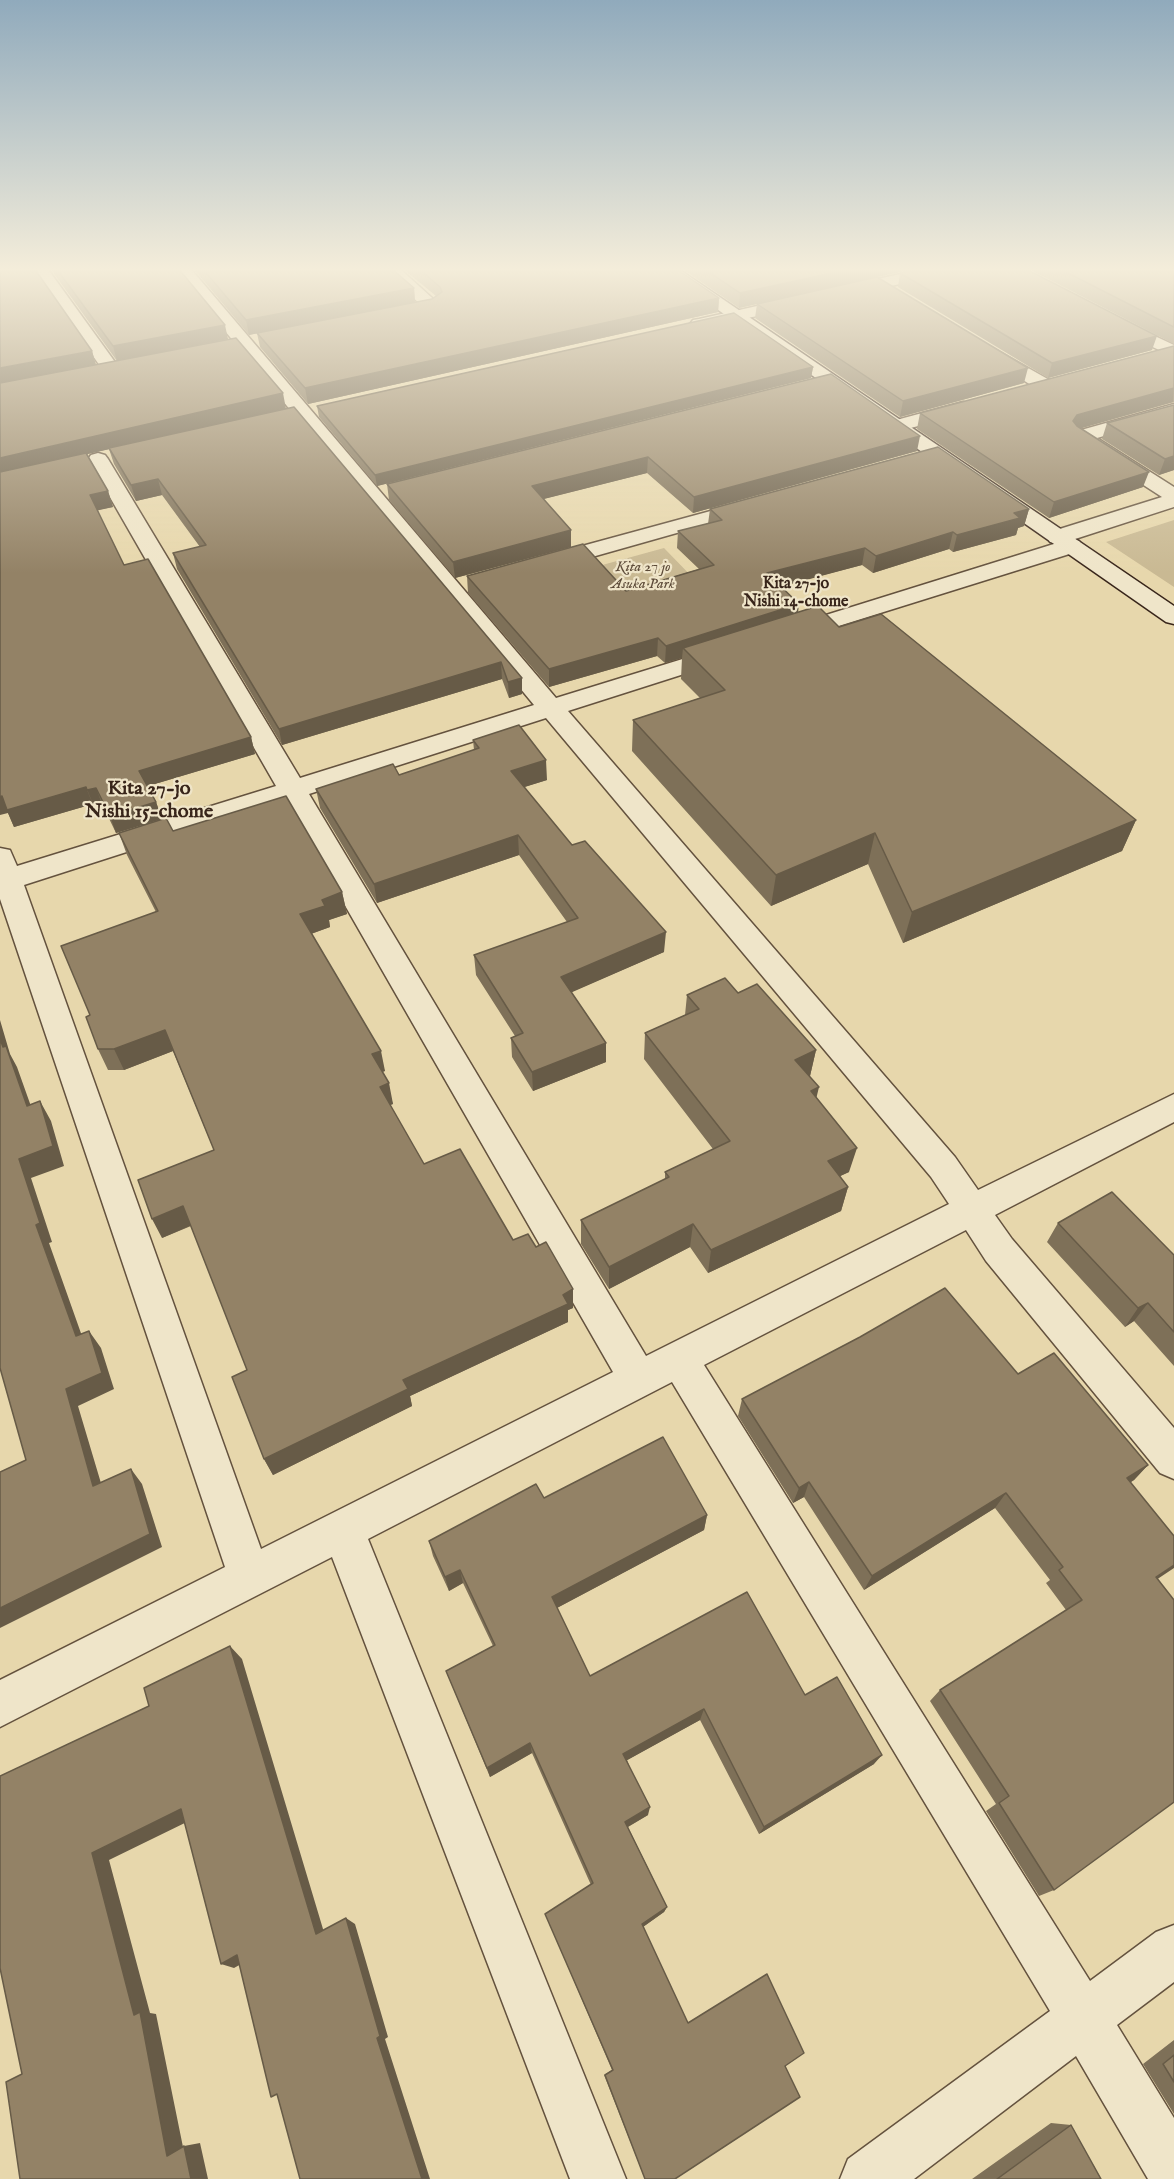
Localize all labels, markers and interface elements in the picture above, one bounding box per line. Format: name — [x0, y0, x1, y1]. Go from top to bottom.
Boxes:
park label: Kita 27 jo Asuka Park — [611, 559, 675, 594]
district label: Kita 27-jo Nishi 14-chome — [744, 575, 848, 613]
district label: Kita 27-jo Nishi 15-chome — [85, 778, 213, 825]

